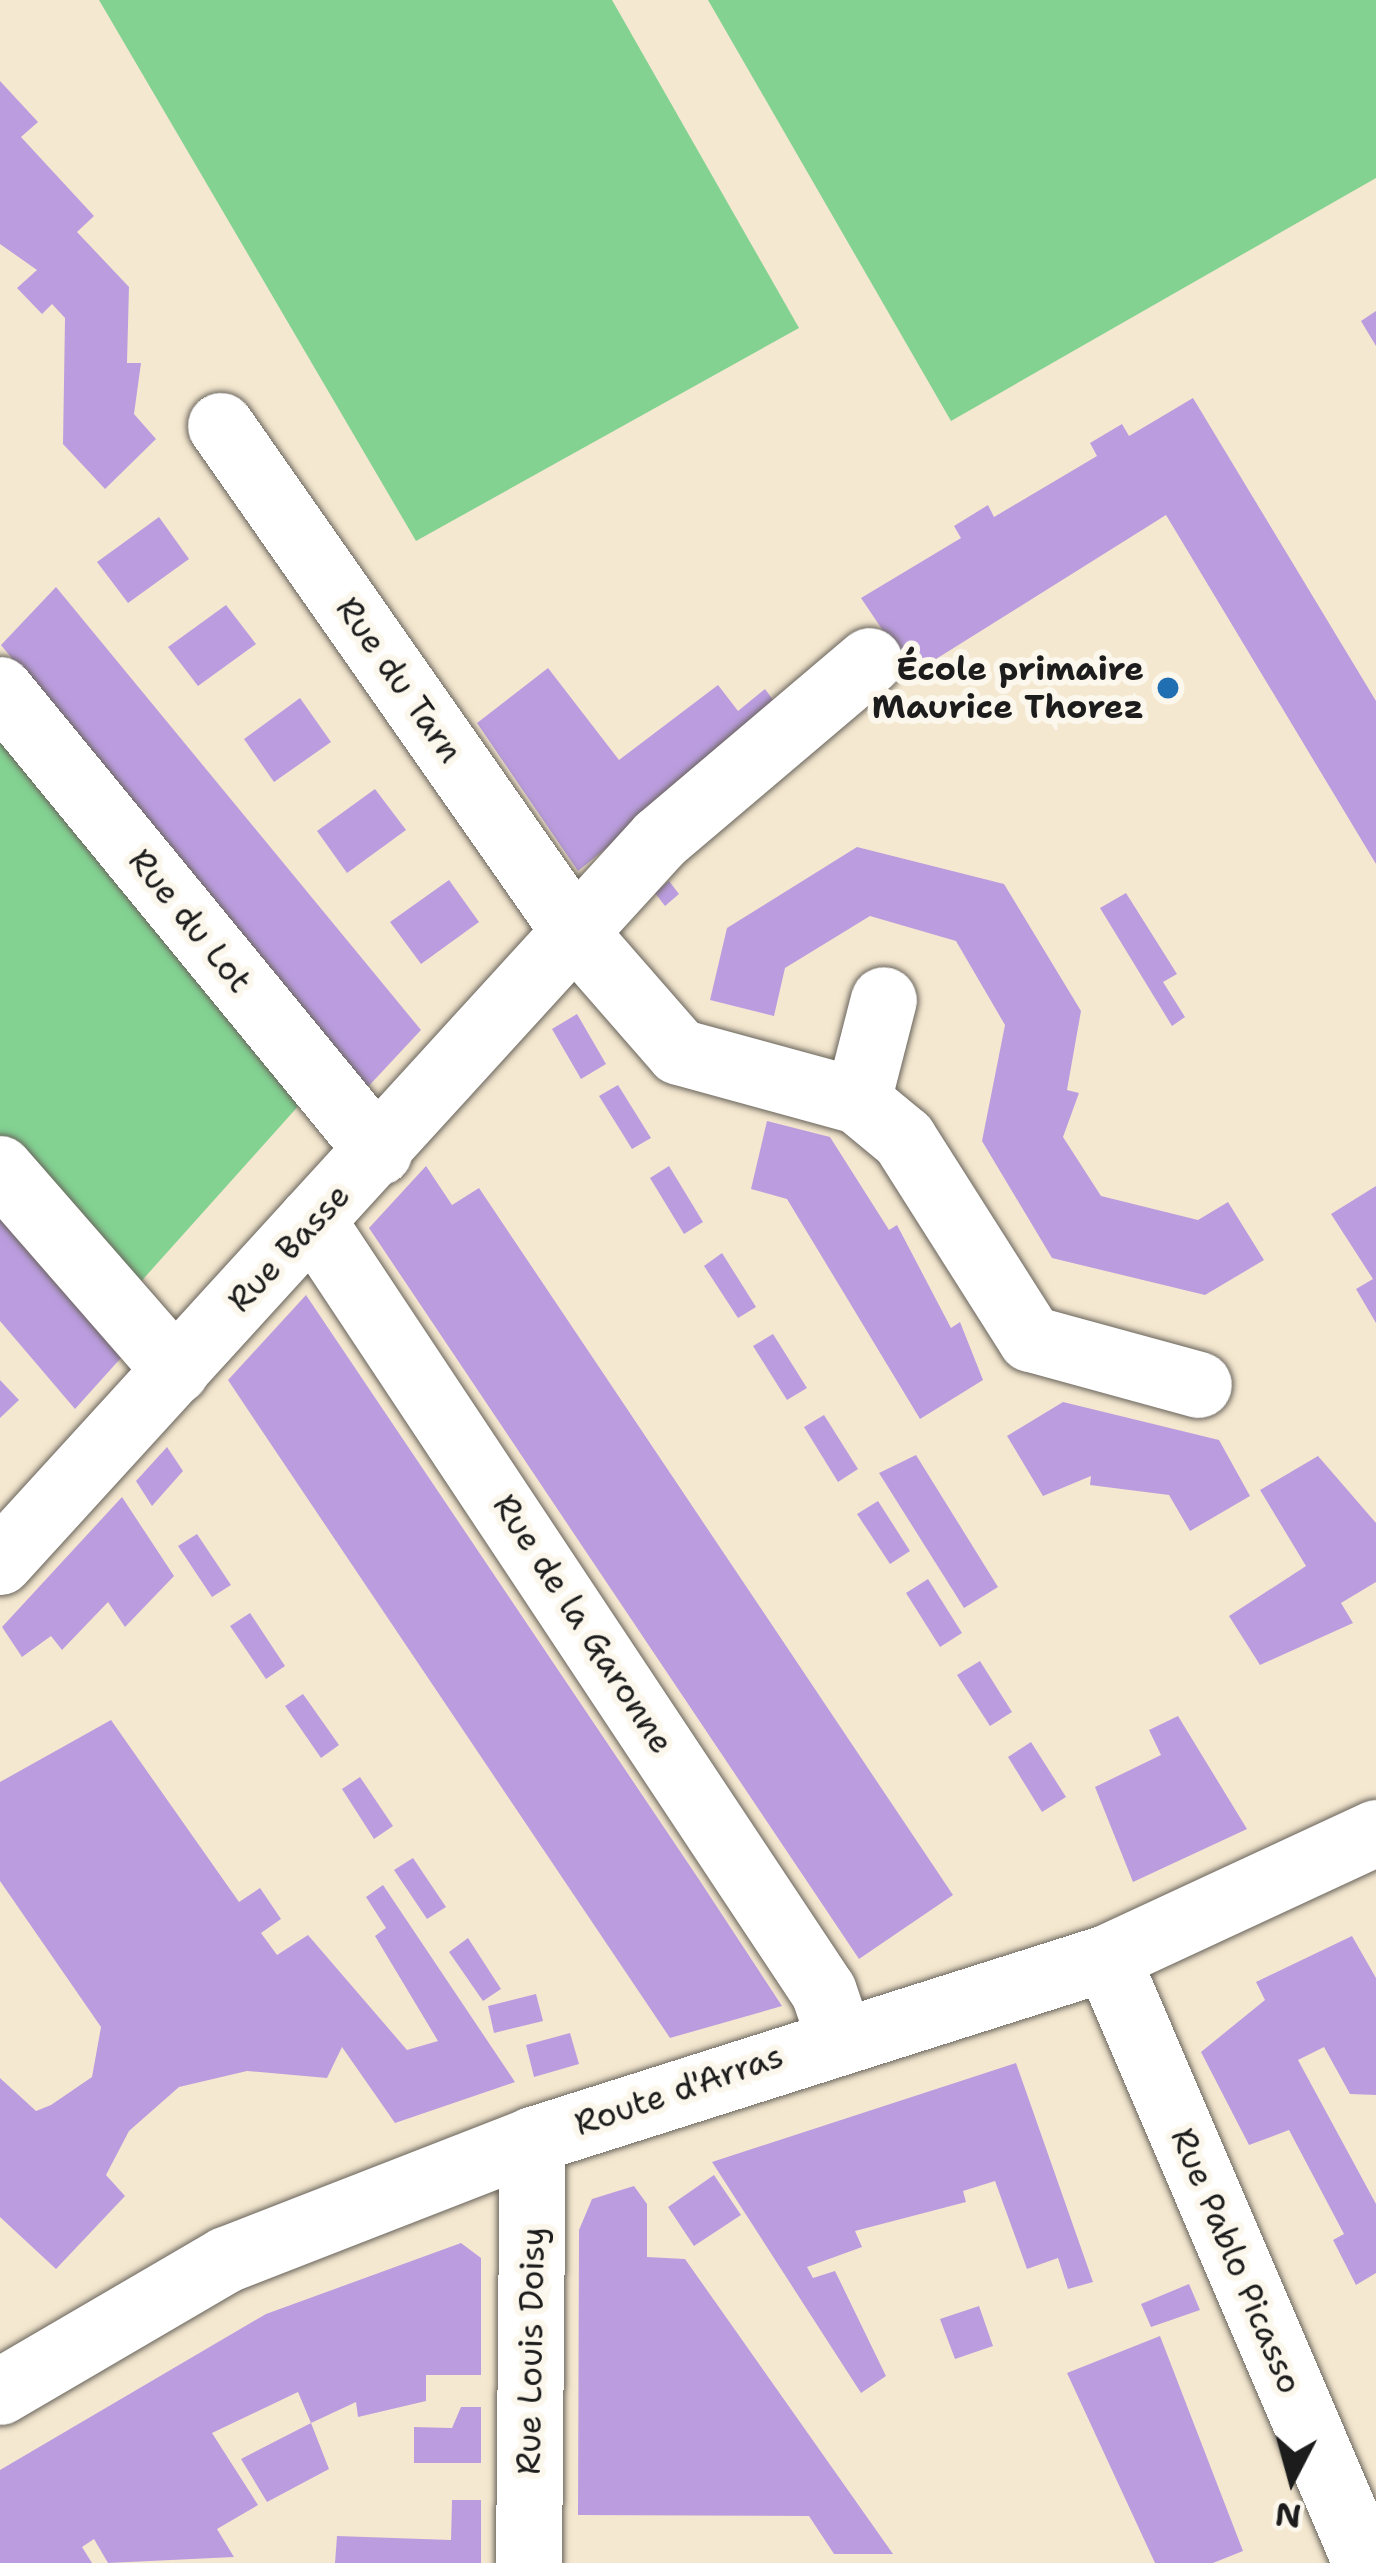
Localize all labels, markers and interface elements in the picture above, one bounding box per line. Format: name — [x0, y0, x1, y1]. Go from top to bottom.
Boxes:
street label: Rue du Tarn — [328, 590, 470, 770]
place label: École primaire Maurice Thorez — [872, 649, 1144, 727]
marker: École primaire Maurice Thorez — [1155, 675, 1181, 701]
street label: Rue du Lot — [120, 841, 260, 1001]
street label: Rue Basse — [220, 1176, 358, 1320]
street label: Rue de la Garonne — [485, 1487, 681, 1761]
street label: Route d'Arras — [570, 2036, 788, 2144]
street label: Rue Pablo Picasso — [1162, 2122, 1310, 2400]
street label: Rue Louis Doisy — [509, 2227, 553, 2475]
north arrow — [1232, 2419, 1352, 2539]
text: N — [1273, 2492, 1304, 2539]

